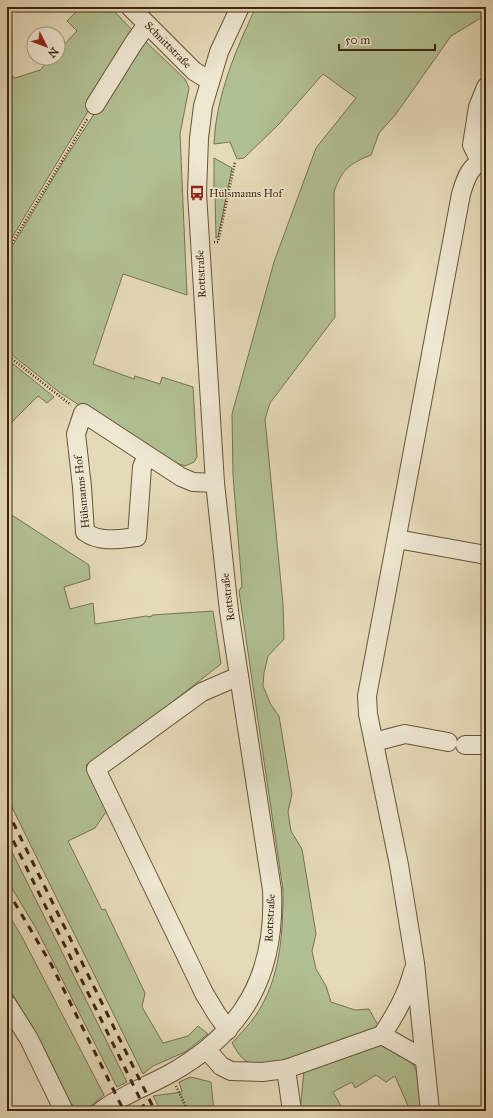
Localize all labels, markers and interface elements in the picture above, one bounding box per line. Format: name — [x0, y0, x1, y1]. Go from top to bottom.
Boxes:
street label: Schnittstraße — [142, 19, 194, 71]
north arrow — [26, 26, 66, 66]
scale bar — [339, 26, 435, 52]
text: 50 m — [345, 33, 370, 47]
text: N — [45, 45, 61, 61]
bus stop icon: Hülsmanns Hof — [188, 184, 206, 202]
place label: Hülsmanns Hof — [209, 187, 284, 200]
street label: Rottstraße — [193, 249, 209, 298]
street label: Hülsmanns Hof — [71, 453, 92, 529]
street label: Rottstraße — [219, 572, 237, 622]
street label: Rottstraße — [262, 893, 278, 942]

